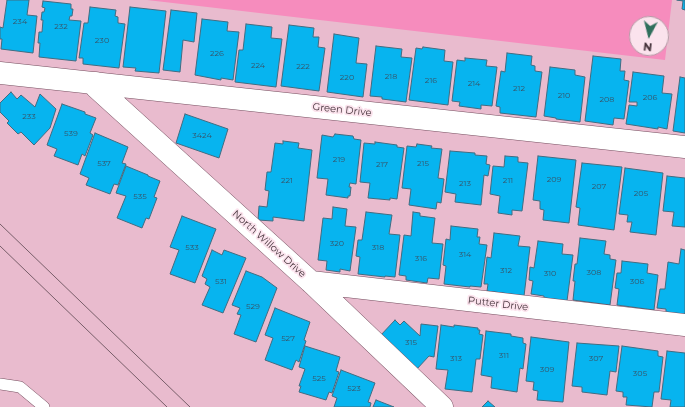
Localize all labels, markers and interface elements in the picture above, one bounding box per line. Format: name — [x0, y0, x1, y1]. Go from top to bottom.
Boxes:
north arrow — [629, 16, 669, 56]
house number: 234 — [13, 17, 27, 27]
house number: 232 — [54, 22, 68, 32]
house number: 230 — [95, 36, 109, 46]
text: N — [642, 39, 653, 54]
house number: 226 — [210, 49, 224, 59]
house number: 224 — [251, 61, 265, 71]
house number: 222 — [296, 62, 310, 72]
house number: 218 — [385, 72, 397, 82]
house number: 220 — [340, 73, 354, 83]
house number: 216 — [425, 76, 437, 86]
house number: 214 — [468, 79, 480, 89]
house number: 212 — [513, 84, 525, 94]
house number: 210 — [558, 91, 570, 101]
house number: 206 — [643, 93, 657, 103]
house number: 208 — [600, 95, 614, 105]
street label: Green Drive — [312, 101, 372, 119]
house number: 233 — [22, 112, 36, 122]
house number: 539 — [64, 129, 78, 139]
house number: 3424 — [192, 131, 212, 141]
house number: 219 — [333, 155, 345, 165]
house number: 537 — [97, 159, 111, 169]
house number: 215 — [417, 159, 429, 169]
house number: 217 — [376, 160, 388, 170]
house number: 209 — [547, 175, 561, 185]
house number: 221 — [281, 176, 293, 186]
house number: 211 — [503, 176, 513, 186]
house number: 213 — [459, 179, 471, 189]
house number: 207 — [592, 182, 606, 192]
house number: 205 — [634, 189, 648, 199]
house number: 535 — [133, 192, 147, 202]
street label: North Willow Drive — [230, 208, 308, 280]
house number: 320 — [330, 239, 344, 249]
house number: 533 — [185, 243, 199, 253]
house number: 318 — [372, 243, 384, 253]
house number: 314 — [459, 250, 471, 260]
house number: 316 — [415, 254, 427, 264]
house number: 312 — [500, 266, 512, 276]
house number: 308 — [587, 268, 601, 278]
house number: 310 — [544, 269, 556, 279]
house number: 531 — [215, 277, 227, 287]
house number: 306 — [630, 277, 644, 287]
street label: Putter Drive — [467, 294, 529, 314]
house number: 529 — [246, 302, 260, 312]
house number: 527 — [281, 334, 295, 344]
house number: 315 — [405, 338, 417, 348]
house number: 311 — [499, 351, 509, 361]
house number: 313 — [450, 354, 462, 364]
house number: 307 — [589, 354, 603, 364]
house number: 309 — [540, 365, 554, 375]
house number: 305 — [633, 369, 647, 379]
house number: 525 — [312, 374, 326, 384]
house number: 523 — [347, 384, 361, 394]

